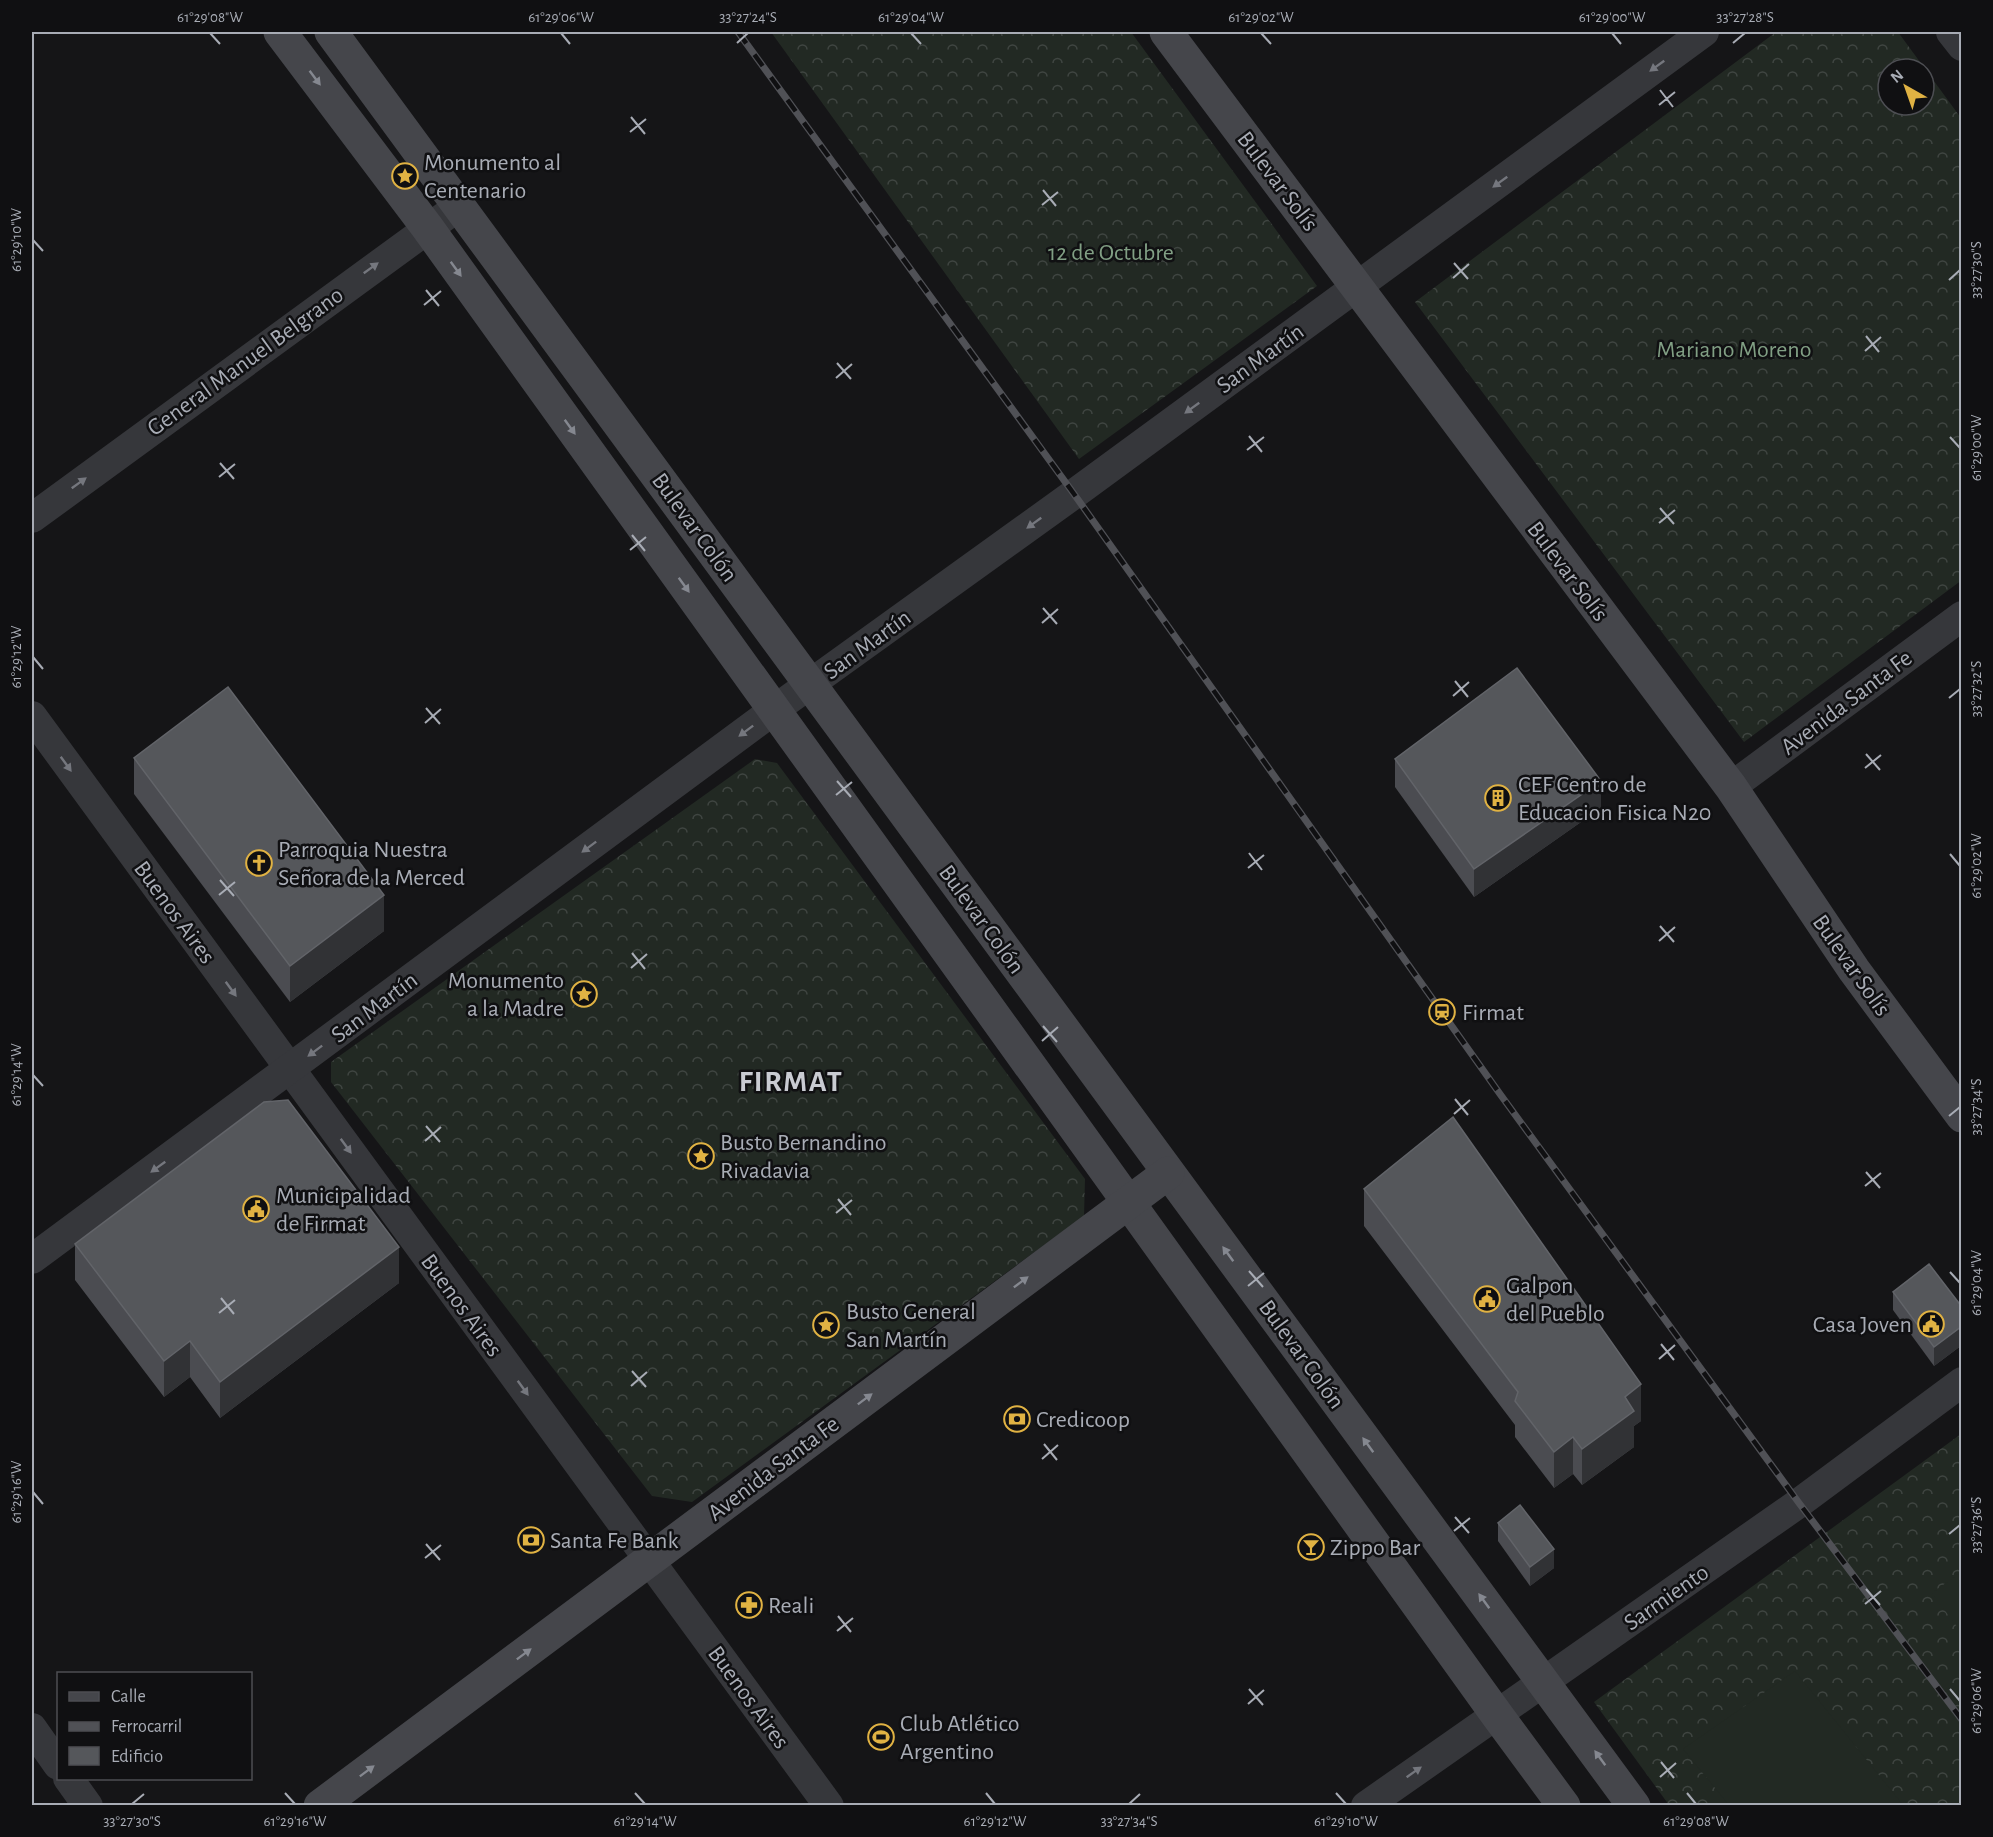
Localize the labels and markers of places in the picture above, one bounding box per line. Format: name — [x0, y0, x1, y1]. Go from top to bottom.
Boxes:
place label: Monumento al Centenario — [424, 151, 561, 203]
place icon: Monumento al Centenario — [390, 161, 420, 191]
place label: CEF Centro de Educacion Fisica N20 — [1518, 773, 1712, 825]
building icon: CEF Centro de Educacion Fisica N20 — [1483, 783, 1513, 813]
place label: Parroquia Nuestra Señora de la Merced — [278, 838, 465, 890]
church icon: Parroquia Nuestra Señora de la Merced — [244, 848, 274, 878]
place label: Monumento a la Madre — [448, 969, 564, 1021]
place icon: Monumento a la Madre — [569, 979, 599, 1009]
station icon: Firmat — [1427, 997, 1457, 1027]
place label: Firmat — [1462, 1001, 1524, 1025]
place label: Busto Bernandino Rivadavia — [720, 1131, 887, 1183]
place icon: Busto Bernandino Rivadavia — [686, 1141, 716, 1171]
place label: Municipalidad de Firmat — [276, 1184, 411, 1236]
public building icon: Municipalidad de Firmat — [241, 1194, 271, 1224]
place label: Galpon del Pueblo — [1506, 1274, 1605, 1326]
public building icon: Galpon del Pueblo — [1472, 1284, 1502, 1314]
place label: Busto General San Martín — [846, 1300, 976, 1352]
public building icon: Casa Joven — [1916, 1309, 1946, 1339]
place icon: Busto General San Martín — [811, 1310, 841, 1340]
place label: Casa Joven — [1813, 1313, 1912, 1337]
bank icon: Credicoop — [1002, 1404, 1032, 1434]
place label: Credicoop — [1036, 1408, 1130, 1432]
bank icon: Santa Fe Bank — [516, 1525, 546, 1555]
place label: Santa Fe Bank — [550, 1529, 678, 1553]
bar icon: Zippo Bar — [1296, 1532, 1326, 1562]
place label: Zippo Bar — [1330, 1536, 1420, 1560]
pharmacy icon: Reali — [734, 1590, 764, 1620]
place label: Reali — [768, 1594, 814, 1618]
place label: Club Atlético Argentino — [900, 1712, 1019, 1764]
sports icon: Club Atlético Argentino — [866, 1722, 896, 1752]

